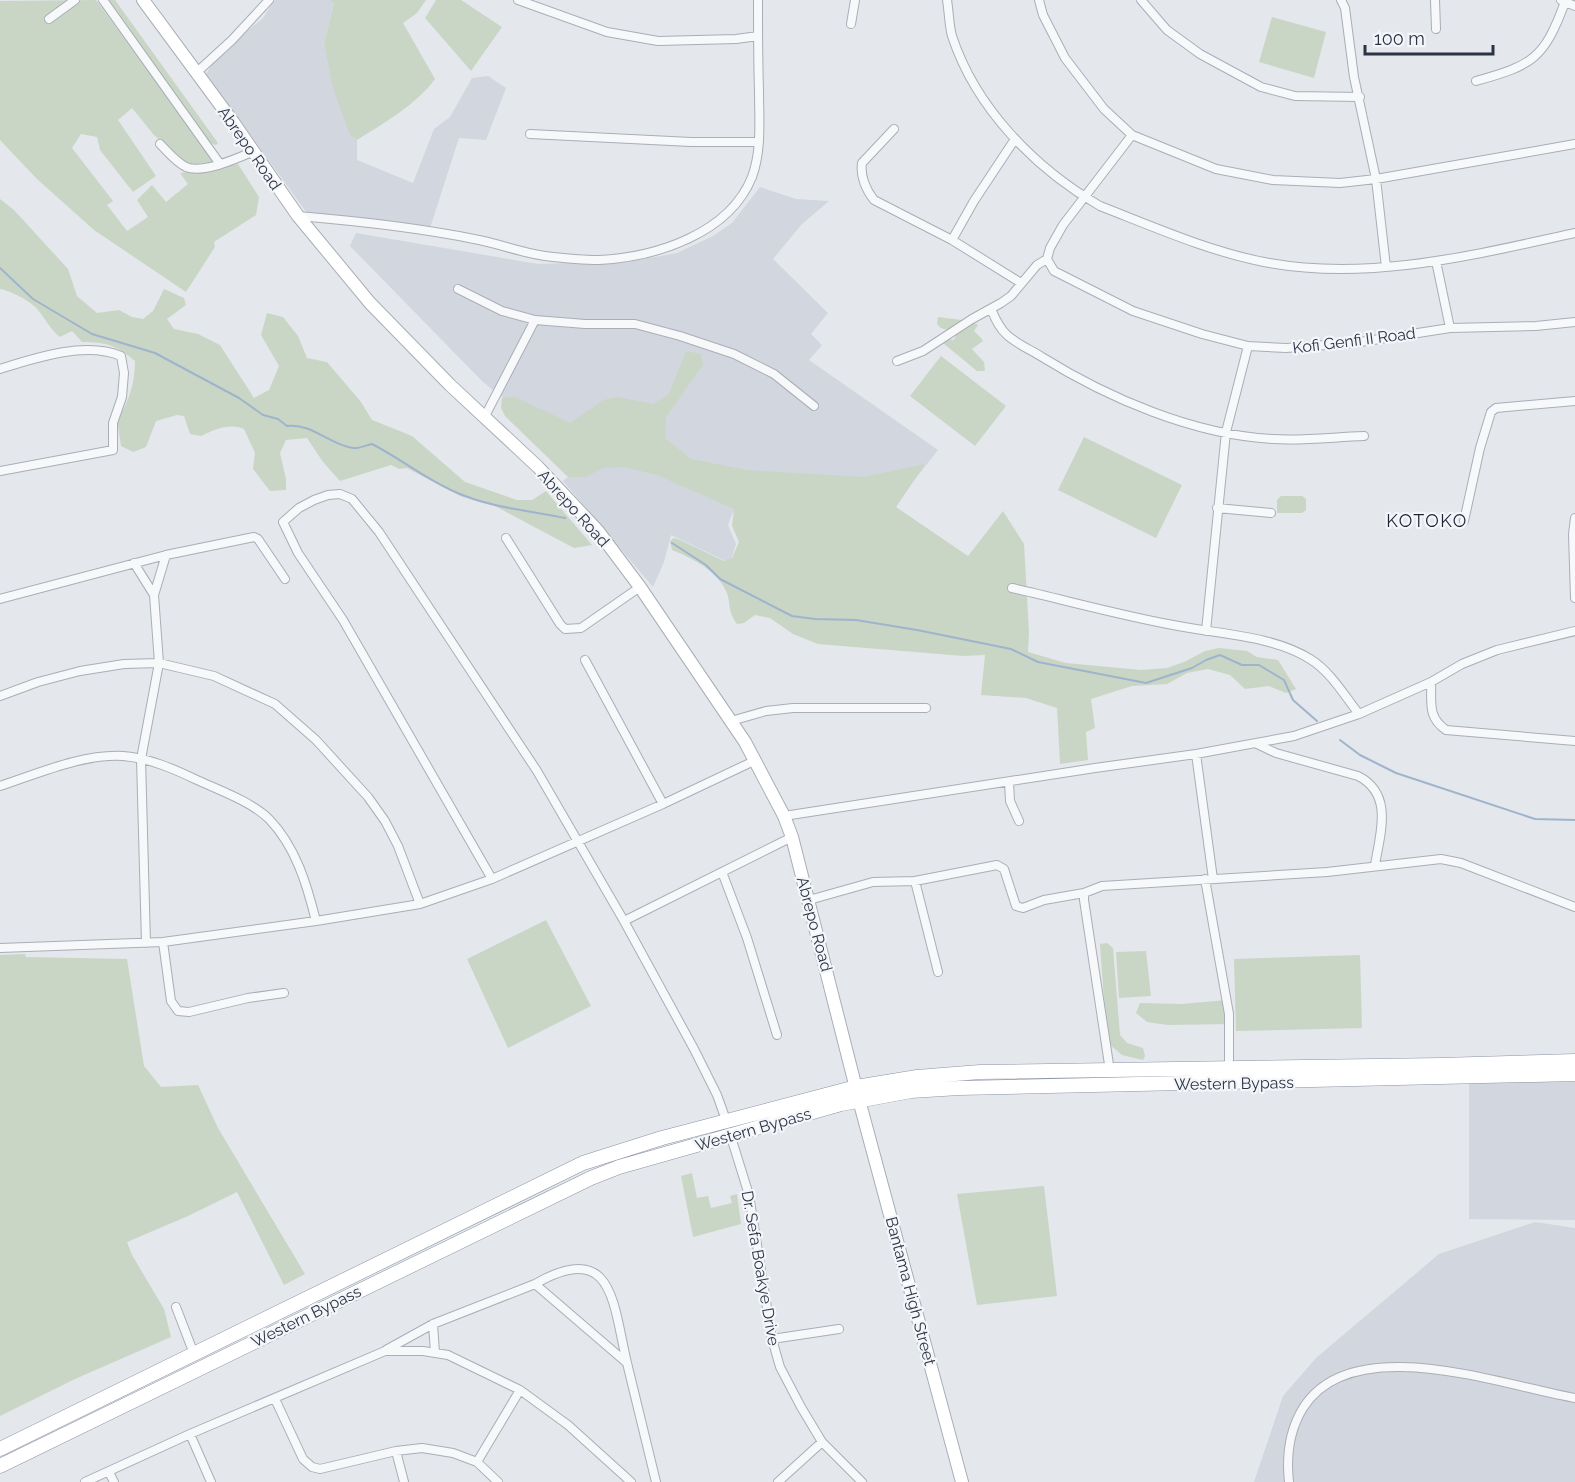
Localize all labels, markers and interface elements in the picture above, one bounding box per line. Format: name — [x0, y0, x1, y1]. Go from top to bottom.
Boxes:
scale bar — [1365, 18, 1492, 56]
text: 100 m — [1374, 28, 1425, 49]
street label: Abrepo Road — [214, 103, 285, 194]
street label: Kofi Genfi II Road — [1291, 324, 1417, 357]
street label: Abrepo Road — [534, 466, 613, 551]
district label: KOTOKO — [1386, 510, 1468, 531]
street label: Abrepo Road — [793, 875, 836, 974]
street label: Western Bypass — [1174, 1073, 1294, 1094]
street label: Western Bypass — [693, 1104, 814, 1155]
street label: Dr. Sefa Boakye Drive — [738, 1189, 784, 1347]
street label: Bantama High Street — [882, 1215, 940, 1368]
street label: Western Bypass — [248, 1282, 364, 1351]

